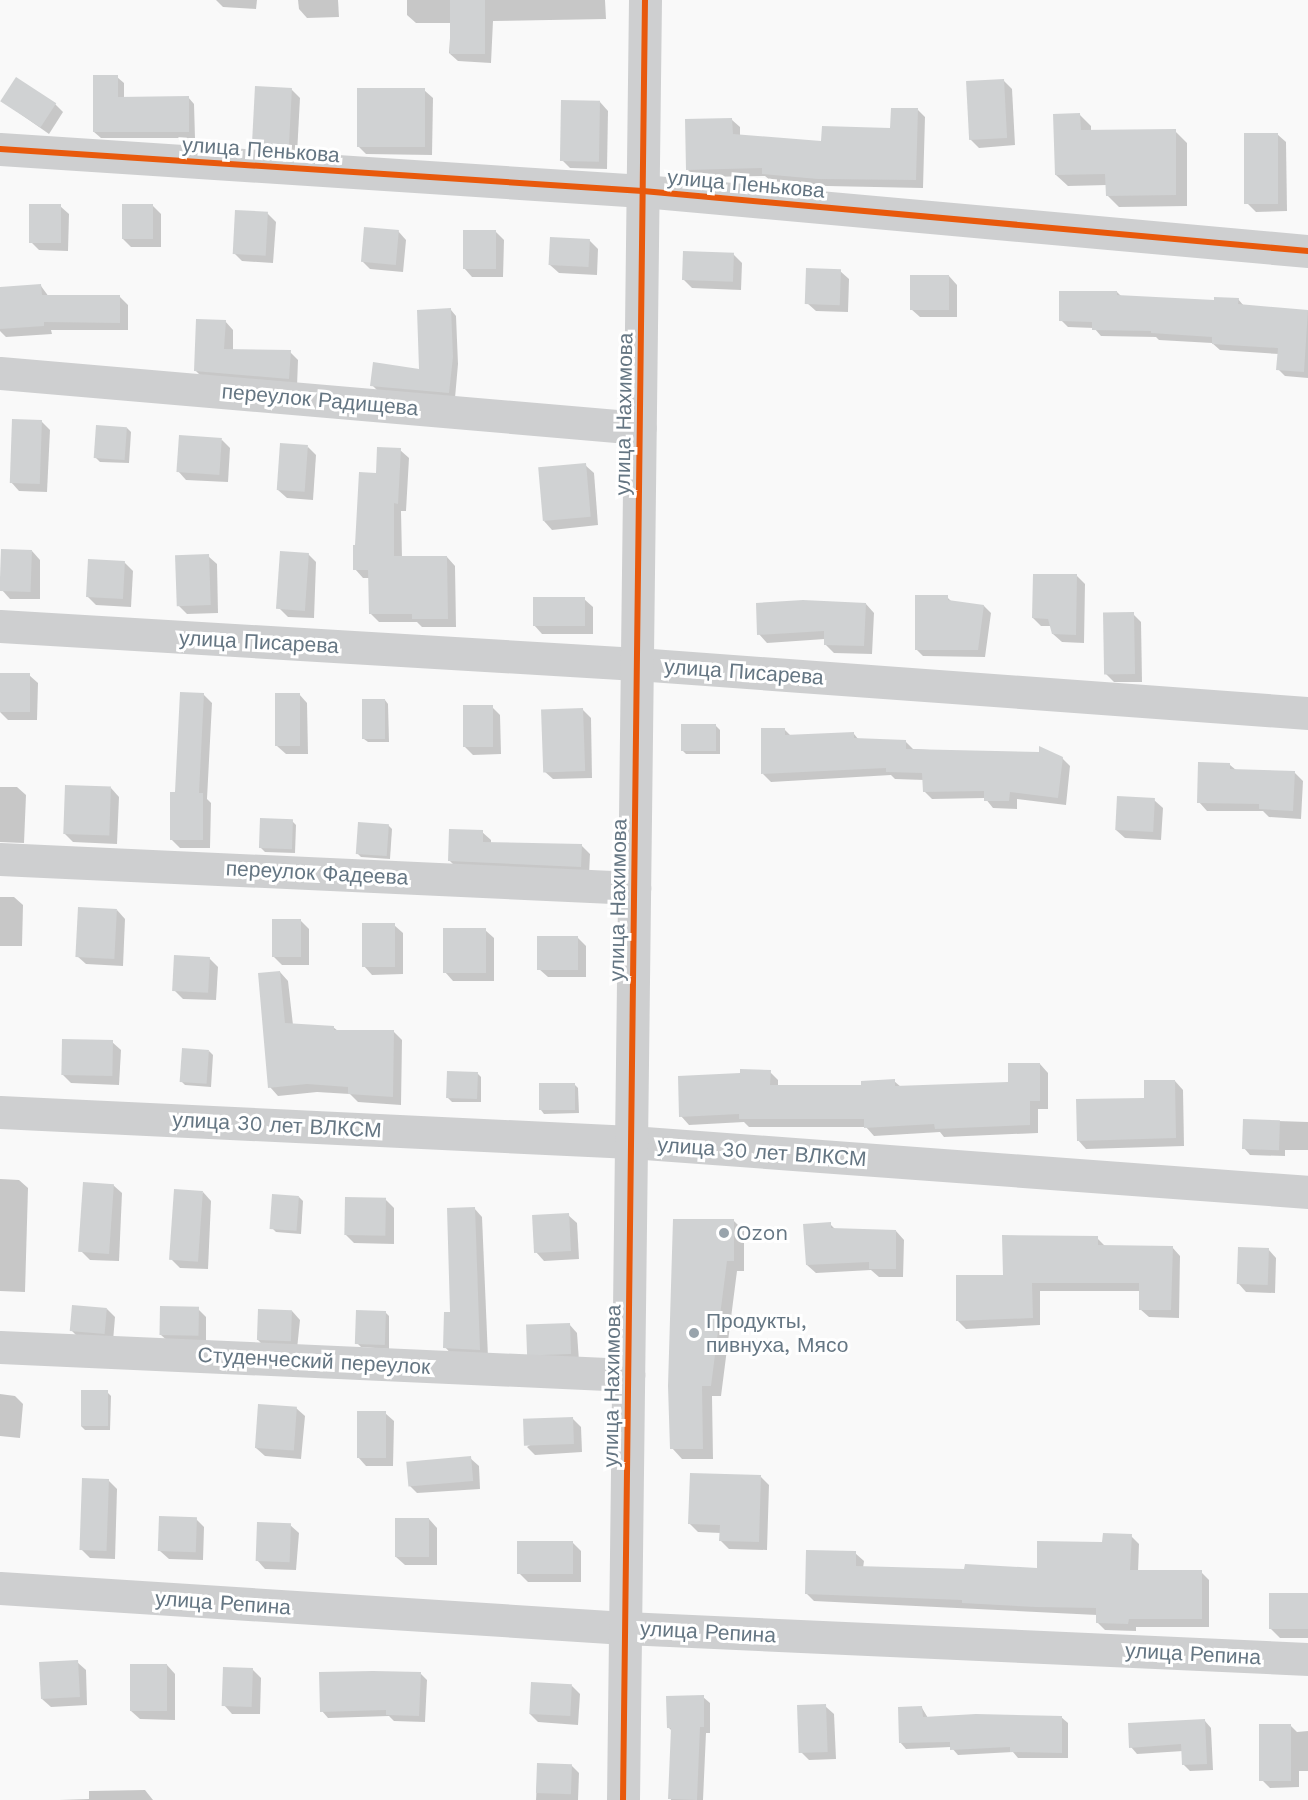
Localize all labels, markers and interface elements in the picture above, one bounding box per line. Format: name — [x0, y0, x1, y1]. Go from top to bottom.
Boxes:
street label: улица Пенькова — [181, 132, 341, 168]
street label: улица Пенькова — [666, 165, 826, 203]
street label: улица Нахимова — [610, 332, 638, 496]
street label: переулок Радищева — [221, 379, 419, 421]
street label: улица Писарева — [179, 625, 339, 659]
street label: улица Писарева — [663, 654, 825, 690]
street label: улица Нахимова — [604, 818, 632, 982]
street label: переулок Фадеева — [225, 856, 409, 890]
street label: улица 30 лет ВЛКСМ — [172, 1107, 382, 1143]
street label: улица 30 лет ВЛКСМ — [657, 1132, 867, 1172]
place label: Ozon — [736, 1220, 788, 1246]
marker: Ozon — [717, 1226, 731, 1240]
street label: улица Нахимова — [598, 1304, 626, 1468]
place label: Продукты, пивнуха, Мясо — [706, 1308, 848, 1358]
marker: Продукты, пивнуха, Мясо — [687, 1326, 701, 1340]
street label: Студенческий переулок — [197, 1342, 431, 1380]
street label: улица Репина — [154, 1586, 292, 1620]
street label: улица Репина — [639, 1616, 777, 1648]
street label: улица Репина — [1124, 1638, 1262, 1670]

